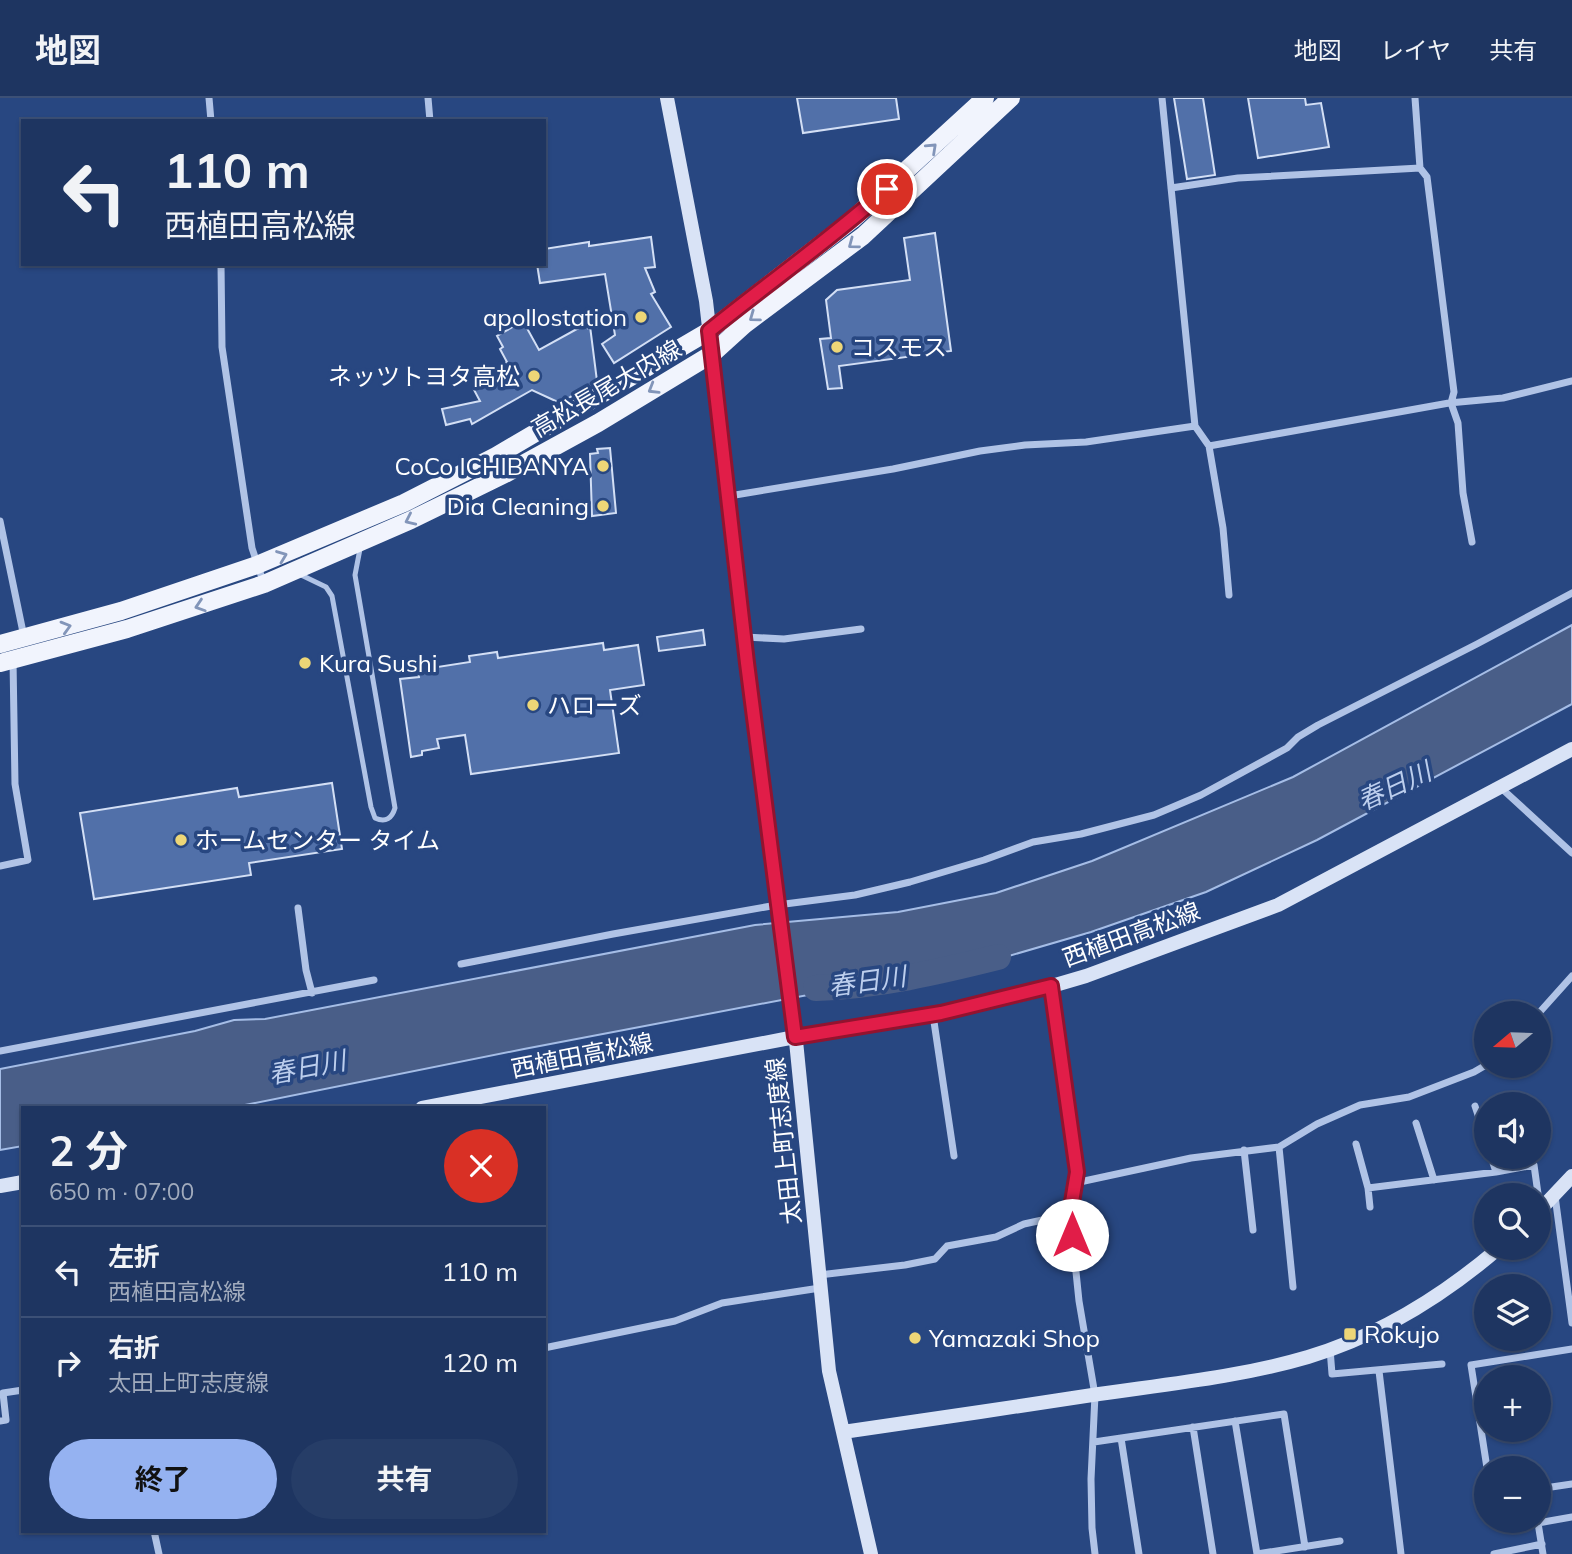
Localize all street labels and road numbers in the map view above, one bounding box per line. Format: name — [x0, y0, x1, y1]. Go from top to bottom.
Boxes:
street label: 高松長尾大内線 — [526, 333, 686, 443]
street label: 西植田高松線 — [1058, 895, 1204, 973]
street label: 西植田高松線 — [508, 1027, 656, 1083]
street label: 太田上町志度線 — [759, 1056, 807, 1226]

